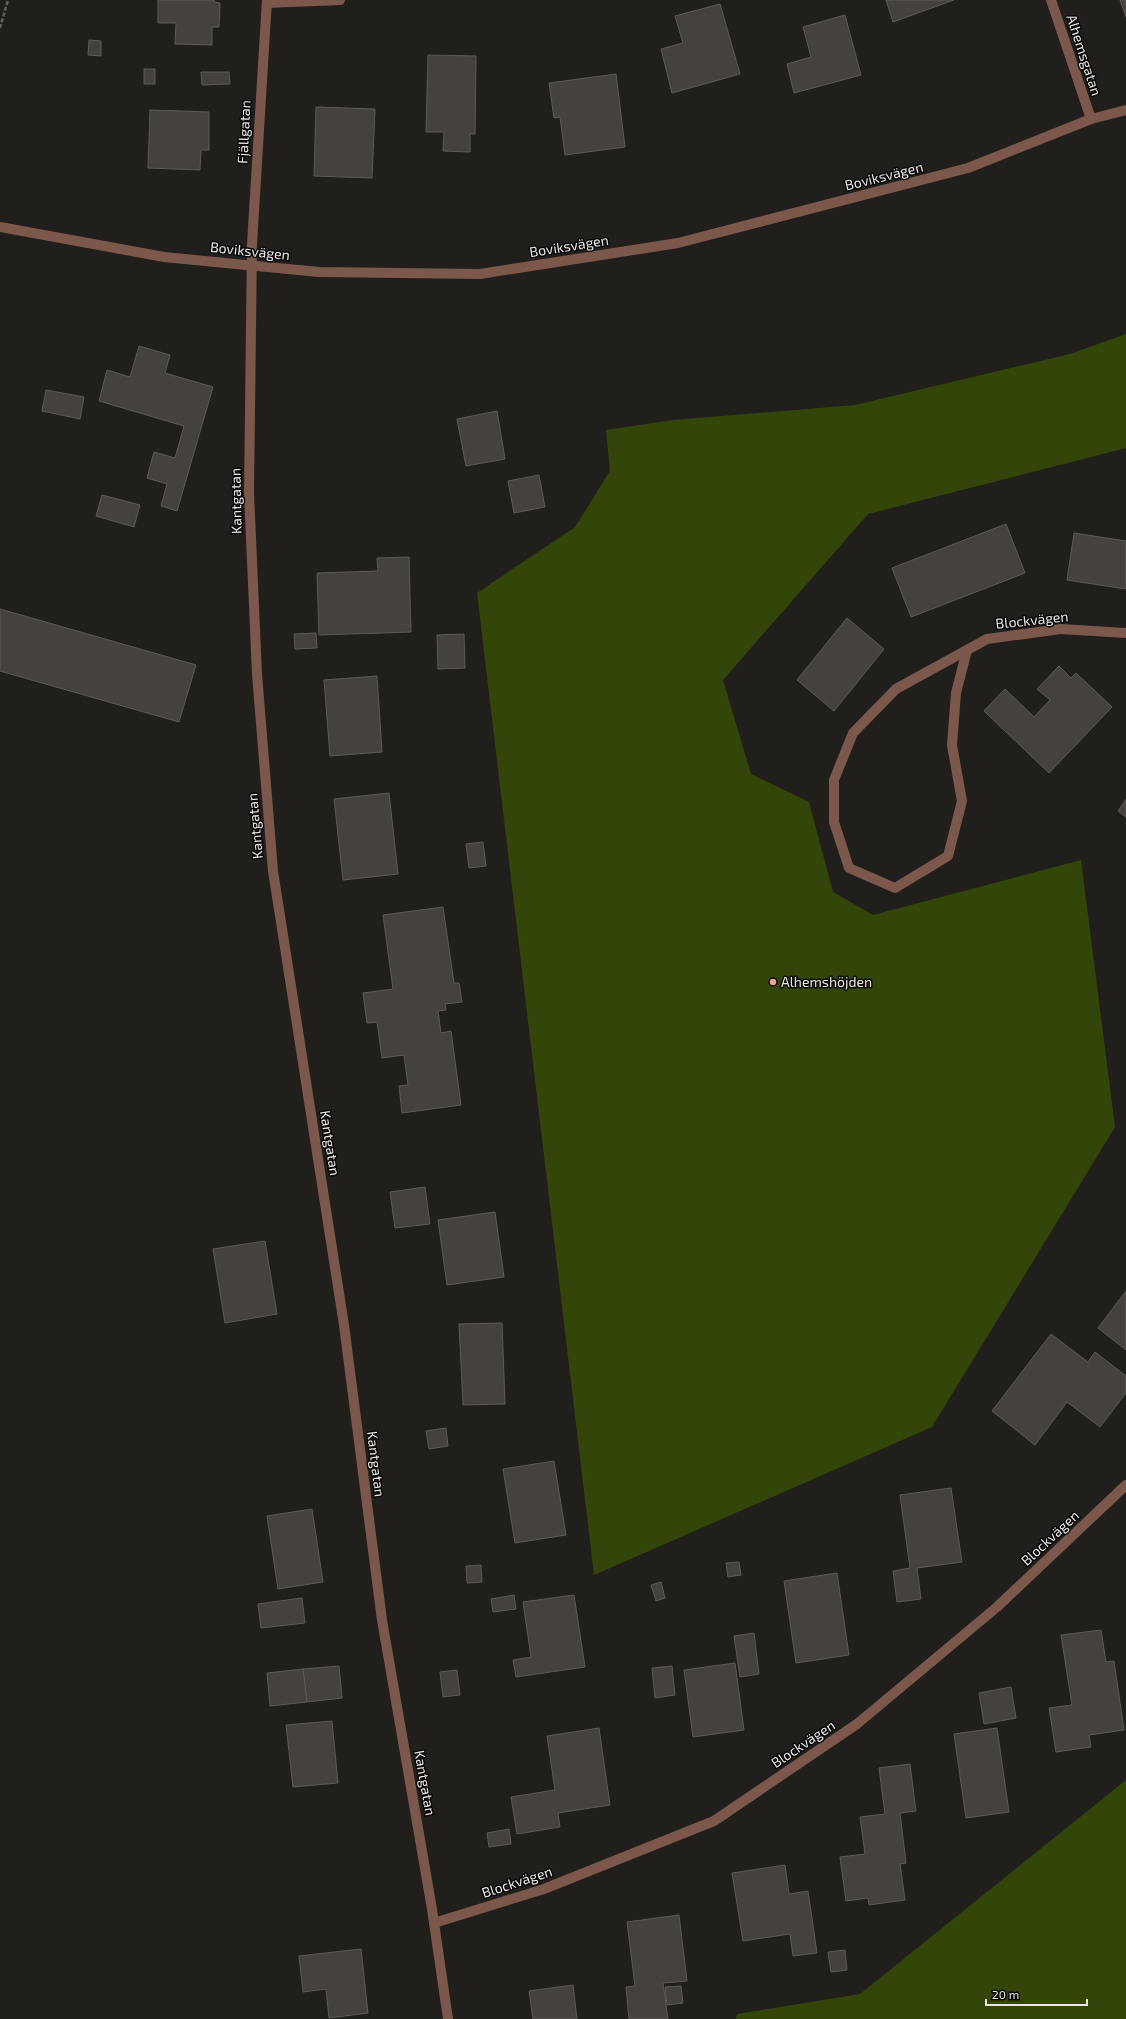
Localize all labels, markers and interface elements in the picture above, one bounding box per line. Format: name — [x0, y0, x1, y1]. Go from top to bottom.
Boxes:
street label: Alhemsgatan — [1063, 12, 1106, 98]
street label: Fjällgatan — [233, 100, 254, 164]
street label: Boviksvägen — [843, 158, 925, 193]
street label: Boviksvägen — [528, 231, 610, 260]
street label: Boviksvägen — [209, 238, 291, 263]
street label: Kantgatan — [226, 468, 245, 534]
street label: Blockvägen — [995, 607, 1069, 632]
street label: Kantgatan — [243, 792, 266, 860]
place label: Alhemshöjden — [781, 973, 872, 990]
marker: Alhemshöjden — [768, 977, 778, 987]
street label: Kantgatan — [317, 1109, 344, 1177]
street label: Kantgatan — [364, 1430, 389, 1498]
street label: Blockvägen — [1017, 1506, 1082, 1569]
street label: Blockvägen — [768, 1716, 838, 1771]
street label: Kantgatan — [411, 1749, 440, 1817]
street label: Blockvägen — [479, 1862, 554, 1901]
scale bar — [986, 1981, 1087, 2007]
text: 20 m — [992, 1987, 1019, 2001]

